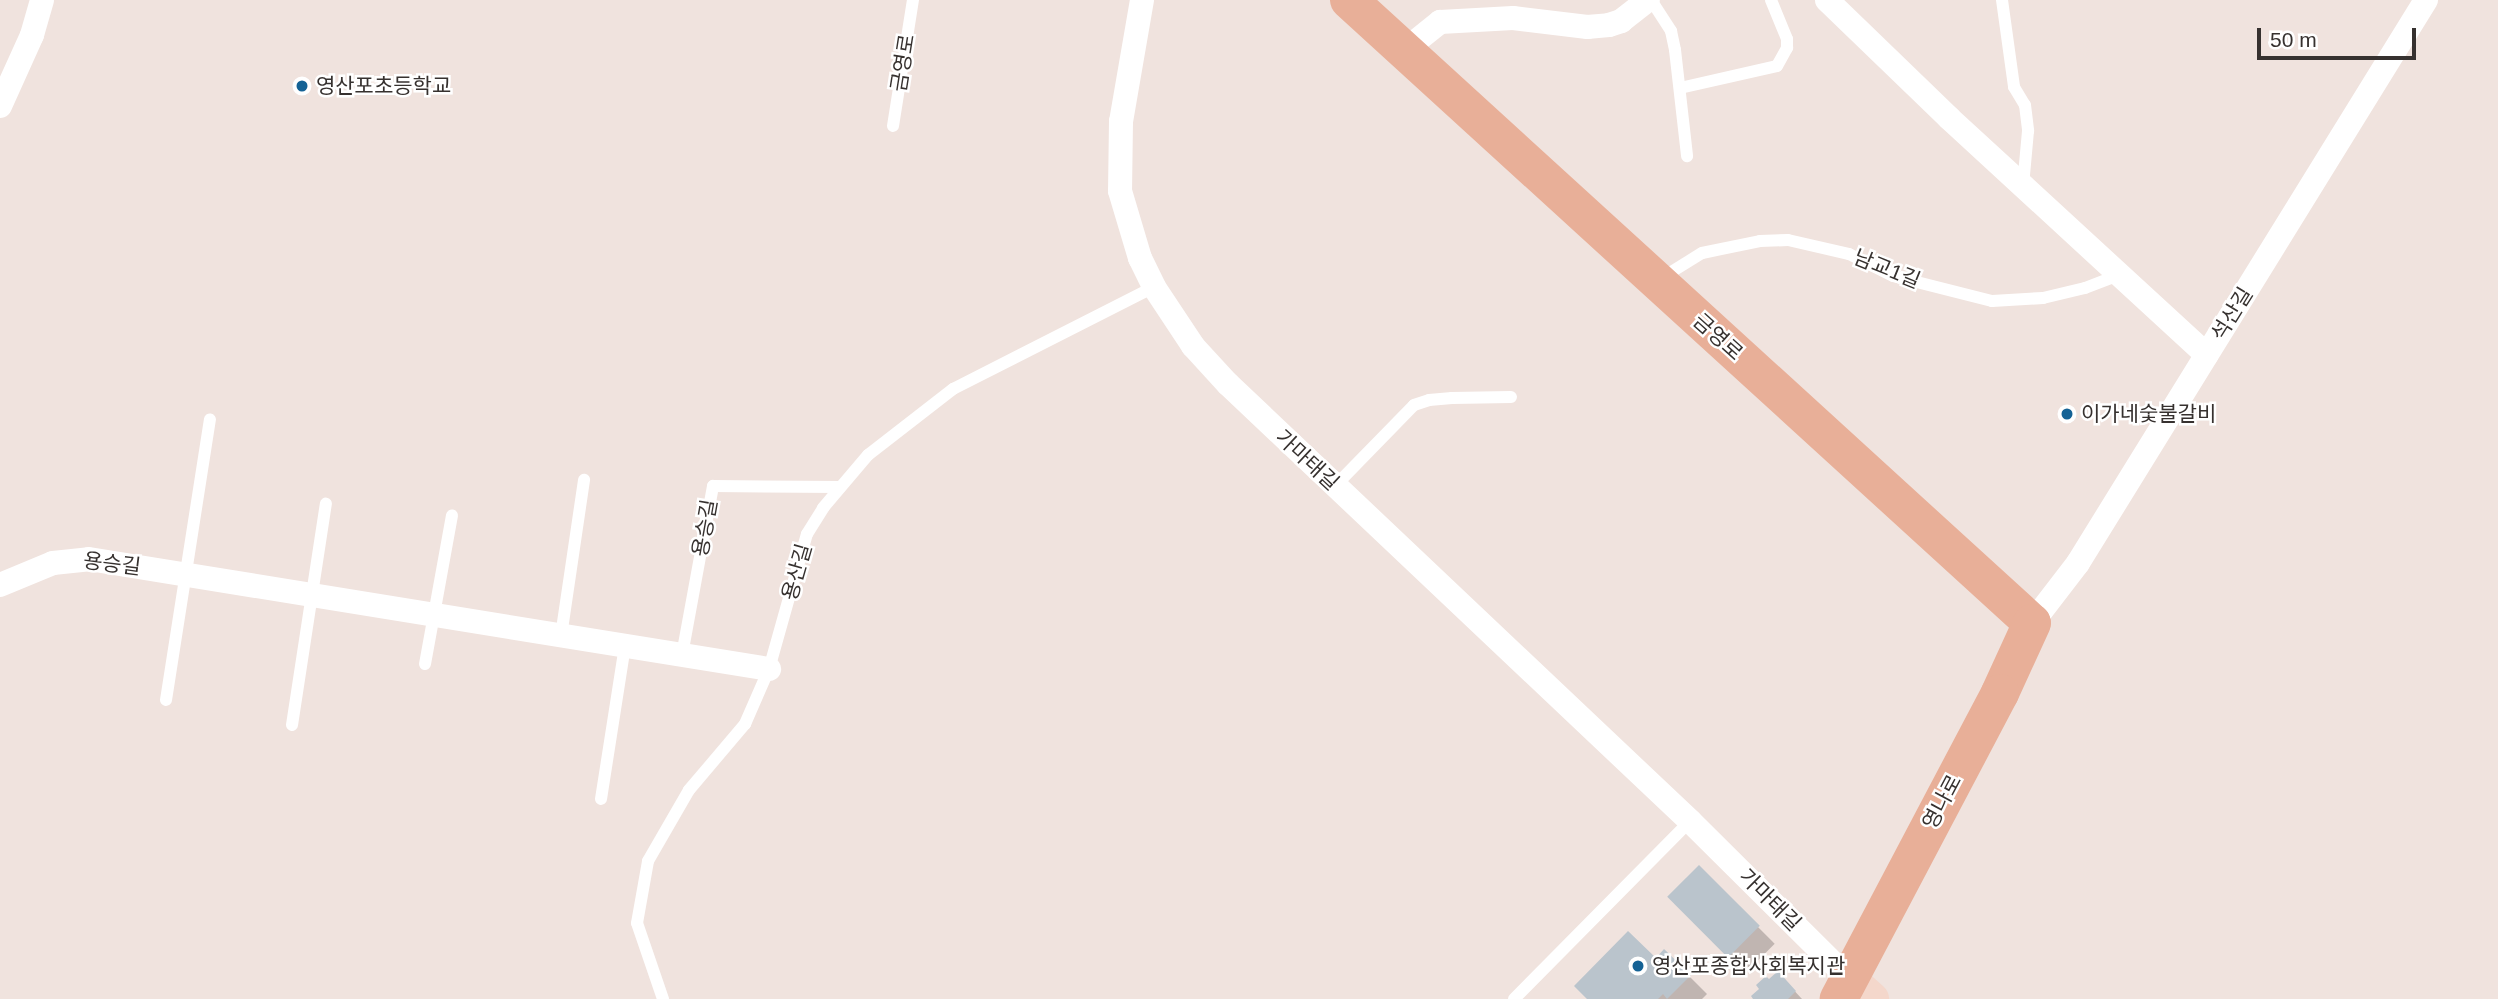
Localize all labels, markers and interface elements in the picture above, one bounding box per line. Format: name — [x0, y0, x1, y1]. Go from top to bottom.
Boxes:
scale bar — [2260, 14, 2419, 58]
text: 50 m — [2270, 28, 2317, 51]
street label: 금영로 — [886, 32, 920, 94]
place label: 영산포초등학교 — [316, 73, 451, 99]
marker: 영산포초등학교 — [294, 78, 310, 94]
street label: 남교1길 — [1850, 244, 1924, 294]
street label: 석산길 — [2206, 283, 2258, 345]
street label: 금영로 — [1688, 308, 1748, 366]
place label: 이가네숯불갈비 — [2081, 401, 2216, 427]
marker: 이가네숯불갈비 — [2059, 406, 2075, 422]
street label: 가마태길 — [1270, 424, 1344, 496]
street label: 용승길 — [688, 497, 722, 559]
street label: 용산길 — [777, 541, 817, 603]
street label: 용승길 — [82, 548, 142, 580]
street label: 영나로 — [1917, 770, 1967, 834]
street label: 가마태길 — [1734, 864, 1806, 936]
place label: 영산포종합사회복지관 — [1652, 953, 1845, 979]
marker: 영산포종합사회복지관 — [1630, 958, 1646, 974]

